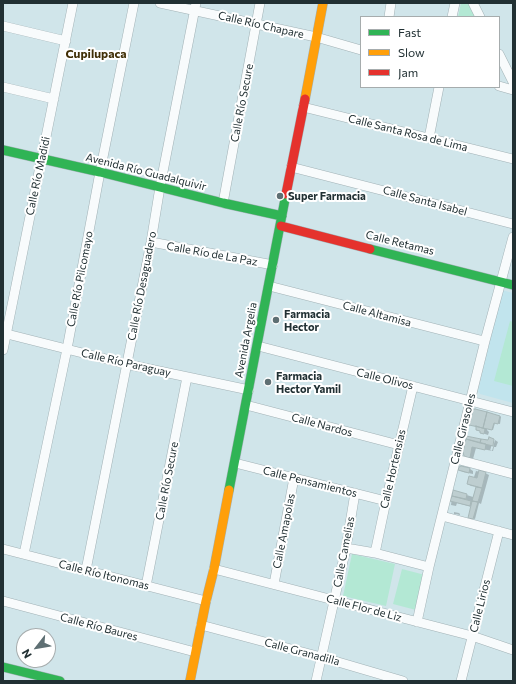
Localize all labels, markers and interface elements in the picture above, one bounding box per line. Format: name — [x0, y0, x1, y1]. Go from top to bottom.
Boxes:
street label: Calle Río Chapare — [217, 9, 305, 41]
legend — [360, 16, 500, 88]
text: Fast — [398, 25, 421, 39]
text: Slow — [398, 45, 425, 59]
district label: Cupilupaca — [65, 47, 127, 61]
street label: Calle Río Secure — [228, 63, 256, 143]
text: Jam — [398, 65, 418, 79]
street label: Calle Santa Rosa de Lima — [347, 112, 469, 154]
street label: Calle Río Madidi — [23, 135, 53, 217]
street label: Avenida Río Guadalquivir — [84, 151, 208, 193]
street label: Calle Santa Isabel — [381, 183, 469, 219]
place label: Super Farmacia — [288, 189, 366, 203]
marker: Super Farmacia — [275, 191, 285, 201]
street label: Calle Retamas — [364, 228, 436, 258]
street label: Calle Río Pilcomayo — [64, 230, 96, 328]
street label: Calle Río Desaguadero — [125, 230, 159, 342]
street label: Calle Río de La Paz — [165, 239, 259, 269]
street label: Calle Altamisa — [341, 298, 413, 330]
street label: Avenida Argelia — [232, 301, 260, 379]
place label: Farmacia Hector — [284, 307, 330, 333]
marker: Farmacia Hector — [271, 315, 281, 325]
street label: Calle Río Paraguay — [80, 346, 172, 380]
street label: Calle Olivos — [355, 366, 415, 392]
place label: Farmacia Hector Yamil — [276, 369, 341, 395]
marker: Farmacia Hector Yamil — [263, 377, 273, 387]
street label: Calle Girasoles — [448, 392, 478, 466]
street label: Calle Nardos — [290, 410, 354, 440]
street label: Calle Hortensias — [377, 428, 409, 510]
street label: Calle Río Secure — [153, 441, 181, 521]
street label: Calle Pensamientos — [261, 464, 359, 500]
street label: Calle Amapolas — [270, 492, 298, 570]
street label: Calle Camelias — [331, 515, 357, 589]
street label: Calle Río Itonomas — [57, 557, 151, 593]
street label: Calle Lirios — [467, 578, 493, 634]
street label: Calle Flor de Liz — [325, 592, 403, 624]
street label: Calle Río Baures — [59, 610, 139, 644]
north arrow — [16, 628, 56, 668]
street label: Calle Granadilla — [263, 636, 341, 668]
text: N — [18, 647, 34, 661]

